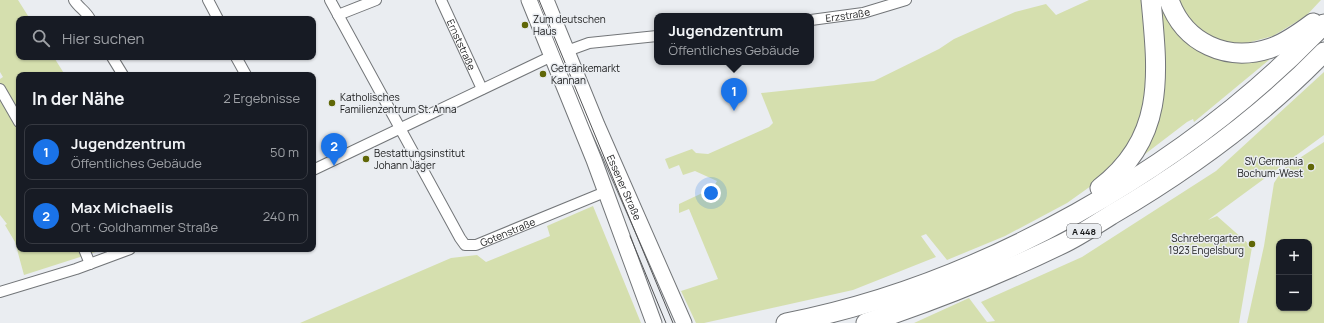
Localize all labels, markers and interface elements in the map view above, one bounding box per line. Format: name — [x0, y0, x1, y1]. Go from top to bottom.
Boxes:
street label: Erzstraße — [825, 4, 872, 25]
place label: Zum deutschen Haus — [533, 12, 606, 38]
popup — [654, 13, 814, 65]
search box — [16, 16, 316, 60]
street label: Ernststraße — [444, 17, 479, 72]
marker: Zum deutschen Haus — [520, 20, 530, 30]
text: Jugendzentrum — [669, 20, 783, 41]
icon: search — [30, 27, 52, 49]
text: Hier suchen — [62, 28, 144, 49]
text: Öffentliches Gebäude — [669, 41, 799, 59]
place label: Getränkemarkt Kannan — [551, 61, 620, 87]
marker: Getränkemarkt Kannan — [538, 69, 548, 79]
pin: 1 — [721, 78, 747, 111]
text: In der Nähe — [32, 87, 125, 110]
text: 2 Ergebnisse — [223, 89, 300, 107]
place label: Katholisches Familienzentrum St. Anna — [340, 90, 457, 116]
marker: Katholisches Familienzentrum St. Anna — [327, 98, 337, 108]
text: Jugendzentrum — [71, 133, 185, 154]
pin: 2 — [321, 133, 347, 166]
text: 1 — [43, 143, 49, 161]
text: 50 m — [270, 143, 299, 161]
place label: Bestattungsinstitut Johann Jäger — [374, 146, 465, 172]
street label: Essener Straße — [604, 152, 645, 222]
text: Öffentliches Gebäude — [71, 154, 202, 172]
marker: Bestattungsinstitut Johann Jäger — [361, 154, 371, 164]
place label: SV Germania Bochum-West — [1237, 154, 1303, 180]
marker: SV Germania Bochum-West — [1306, 162, 1316, 172]
your location — [701, 183, 721, 203]
text: Max Michaelis — [71, 197, 173, 218]
text: 2 — [42, 207, 50, 225]
text: 240 m — [263, 207, 299, 225]
street label: Gotenstraße — [478, 214, 538, 250]
text: Ort · Goldhammer Straße — [71, 218, 218, 236]
road number: A 448 — [1067, 224, 1101, 238]
place label: Schrebergarten 1923 Engelsburg — [1168, 231, 1244, 257]
marker: Schrebergarten 1923 Engelsburg — [1247, 239, 1257, 249]
map controls — [1276, 239, 1312, 311]
button: + — [1276, 239, 1312, 275]
button: − — [1276, 275, 1312, 311]

